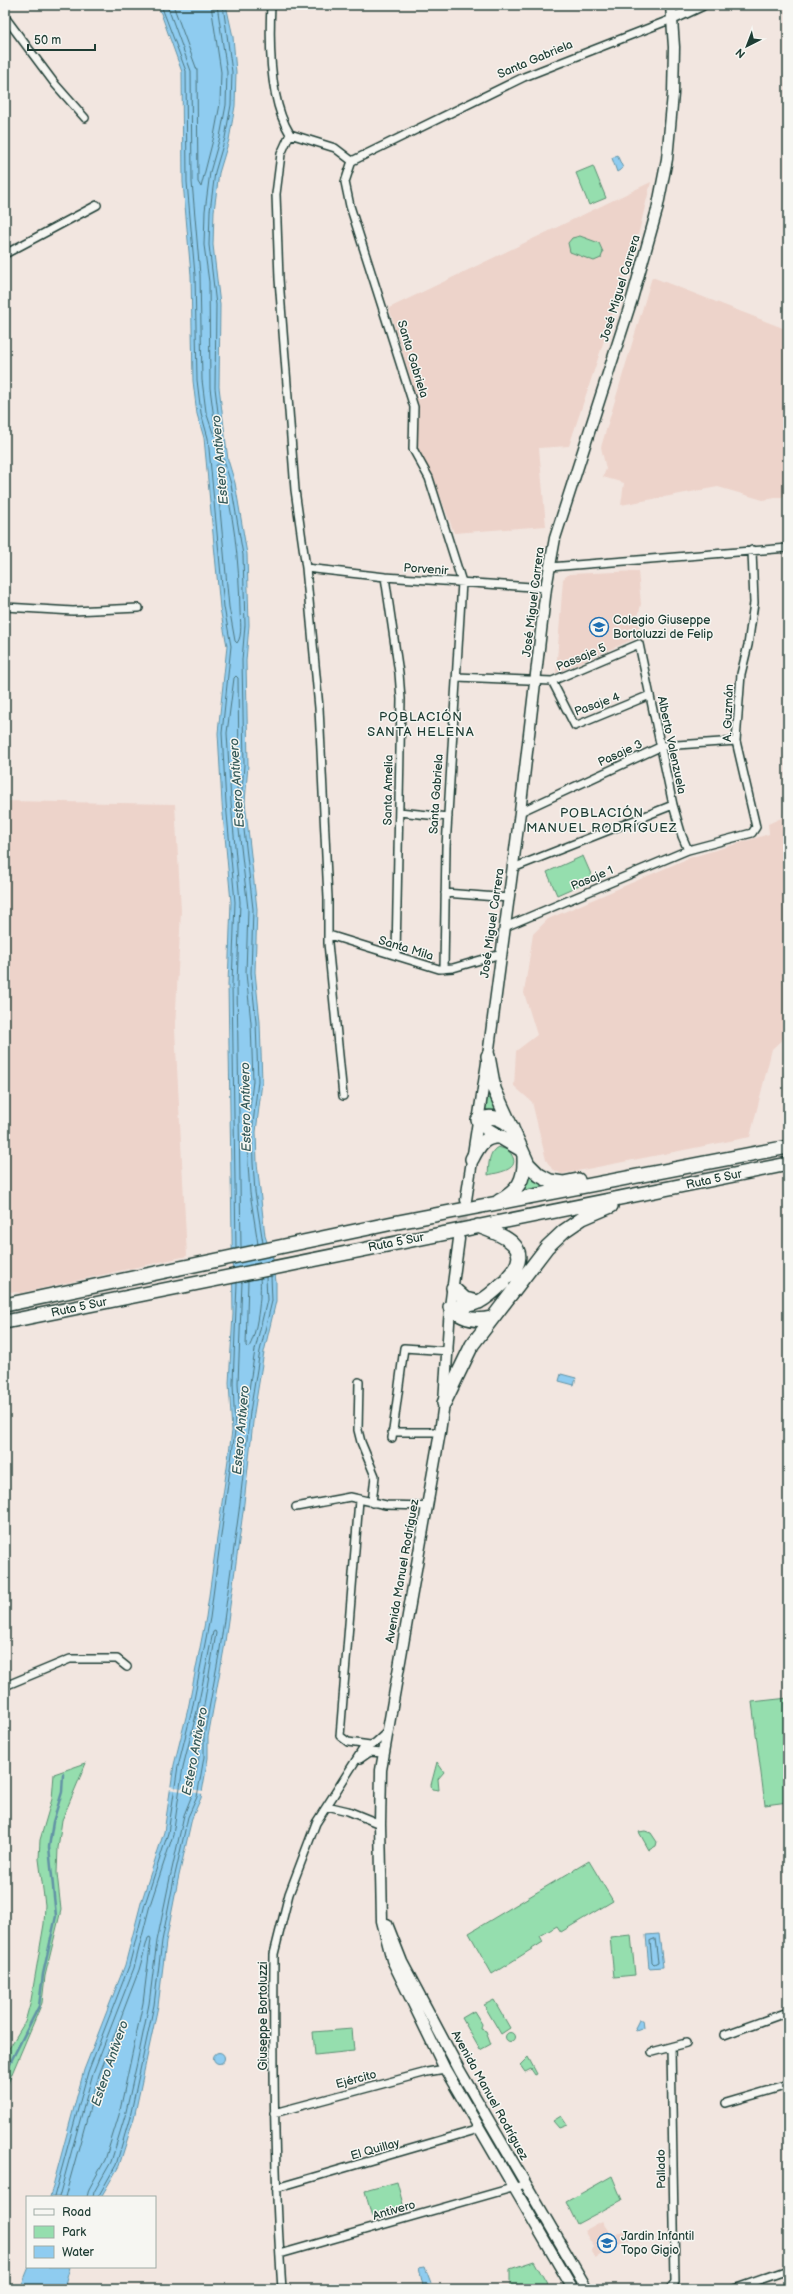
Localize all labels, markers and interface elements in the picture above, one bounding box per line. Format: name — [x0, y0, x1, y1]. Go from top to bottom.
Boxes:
scale bar — [28, 26, 95, 52]
north arrow — [727, 26, 767, 66]
text: 50 m — [34, 33, 61, 48]
street label: Santa Gabriela — [495, 37, 575, 82]
text: N — [733, 45, 748, 61]
street label: José Miguel Carrera — [597, 233, 644, 343]
street label: Santa Gabriela — [394, 319, 432, 400]
water label: Estero Antivero — [208, 414, 232, 505]
street label: José Miguel Carrera — [519, 546, 548, 658]
street label: Porvenir — [403, 560, 450, 579]
place label: Colegio Giuseppe Bortoluzzi de Felip — [613, 613, 713, 642]
school or university icon: Colegio Giuseppe Bortoluzzi de Felip — [588, 616, 610, 638]
street label: Passaje 5 — [554, 640, 608, 675]
street label: A. Guzmán — [720, 684, 737, 742]
street label: Pasaje 4 — [572, 689, 623, 720]
street label: Alberto Valenzuela — [654, 695, 689, 796]
district label: POBLACIÓN SANTA HELENA — [367, 708, 475, 740]
water label: Estero Antivero — [226, 737, 248, 828]
street label: Pasaje 3 — [596, 737, 645, 770]
street label: Santa Gabriela — [426, 753, 447, 835]
street label: Santa Amelia — [380, 754, 397, 826]
district label: POBLACIÓN MANUEL RODRÍGUEZ — [526, 804, 678, 836]
street label: Pasaje 1 — [569, 863, 616, 894]
street label: José Miguel Carrera — [477, 867, 508, 979]
street label: Santa Mila — [377, 933, 435, 964]
water label: Estero Antivero — [237, 1062, 255, 1152]
street label: Ruta 5 Sur — [685, 1166, 744, 1193]
street label: Ruta 5 Sur — [367, 1230, 426, 1255]
street label: Ruta 5 Sur — [50, 1294, 109, 1321]
water label: Estero Antivero — [229, 1384, 253, 1475]
street label: Avenida Manuel Rodríguez — [382, 1498, 423, 1644]
water label: Estero Antivero — [179, 1705, 211, 1797]
street label: Giuseppe Bortoluzzi — [256, 1961, 271, 2071]
water label: Estero Antivero — [88, 2018, 132, 2108]
street label: Avenida Manuel Rodríguez — [448, 2028, 532, 2163]
street label: Ejército — [334, 2067, 378, 2092]
street label: El Quillay — [349, 2135, 402, 2164]
street label: Pallado — [654, 2149, 669, 2189]
legend — [26, 2196, 156, 2268]
street label: Antivero — [371, 2197, 417, 2224]
text: Road — [62, 2205, 91, 2220]
text: Park — [62, 2225, 86, 2240]
place label: Jardin Infantil Topo Gigio — [621, 2229, 694, 2258]
school or university icon: Jardin Infantil Topo Gigio — [596, 2232, 618, 2254]
text: Water — [62, 2245, 94, 2260]

